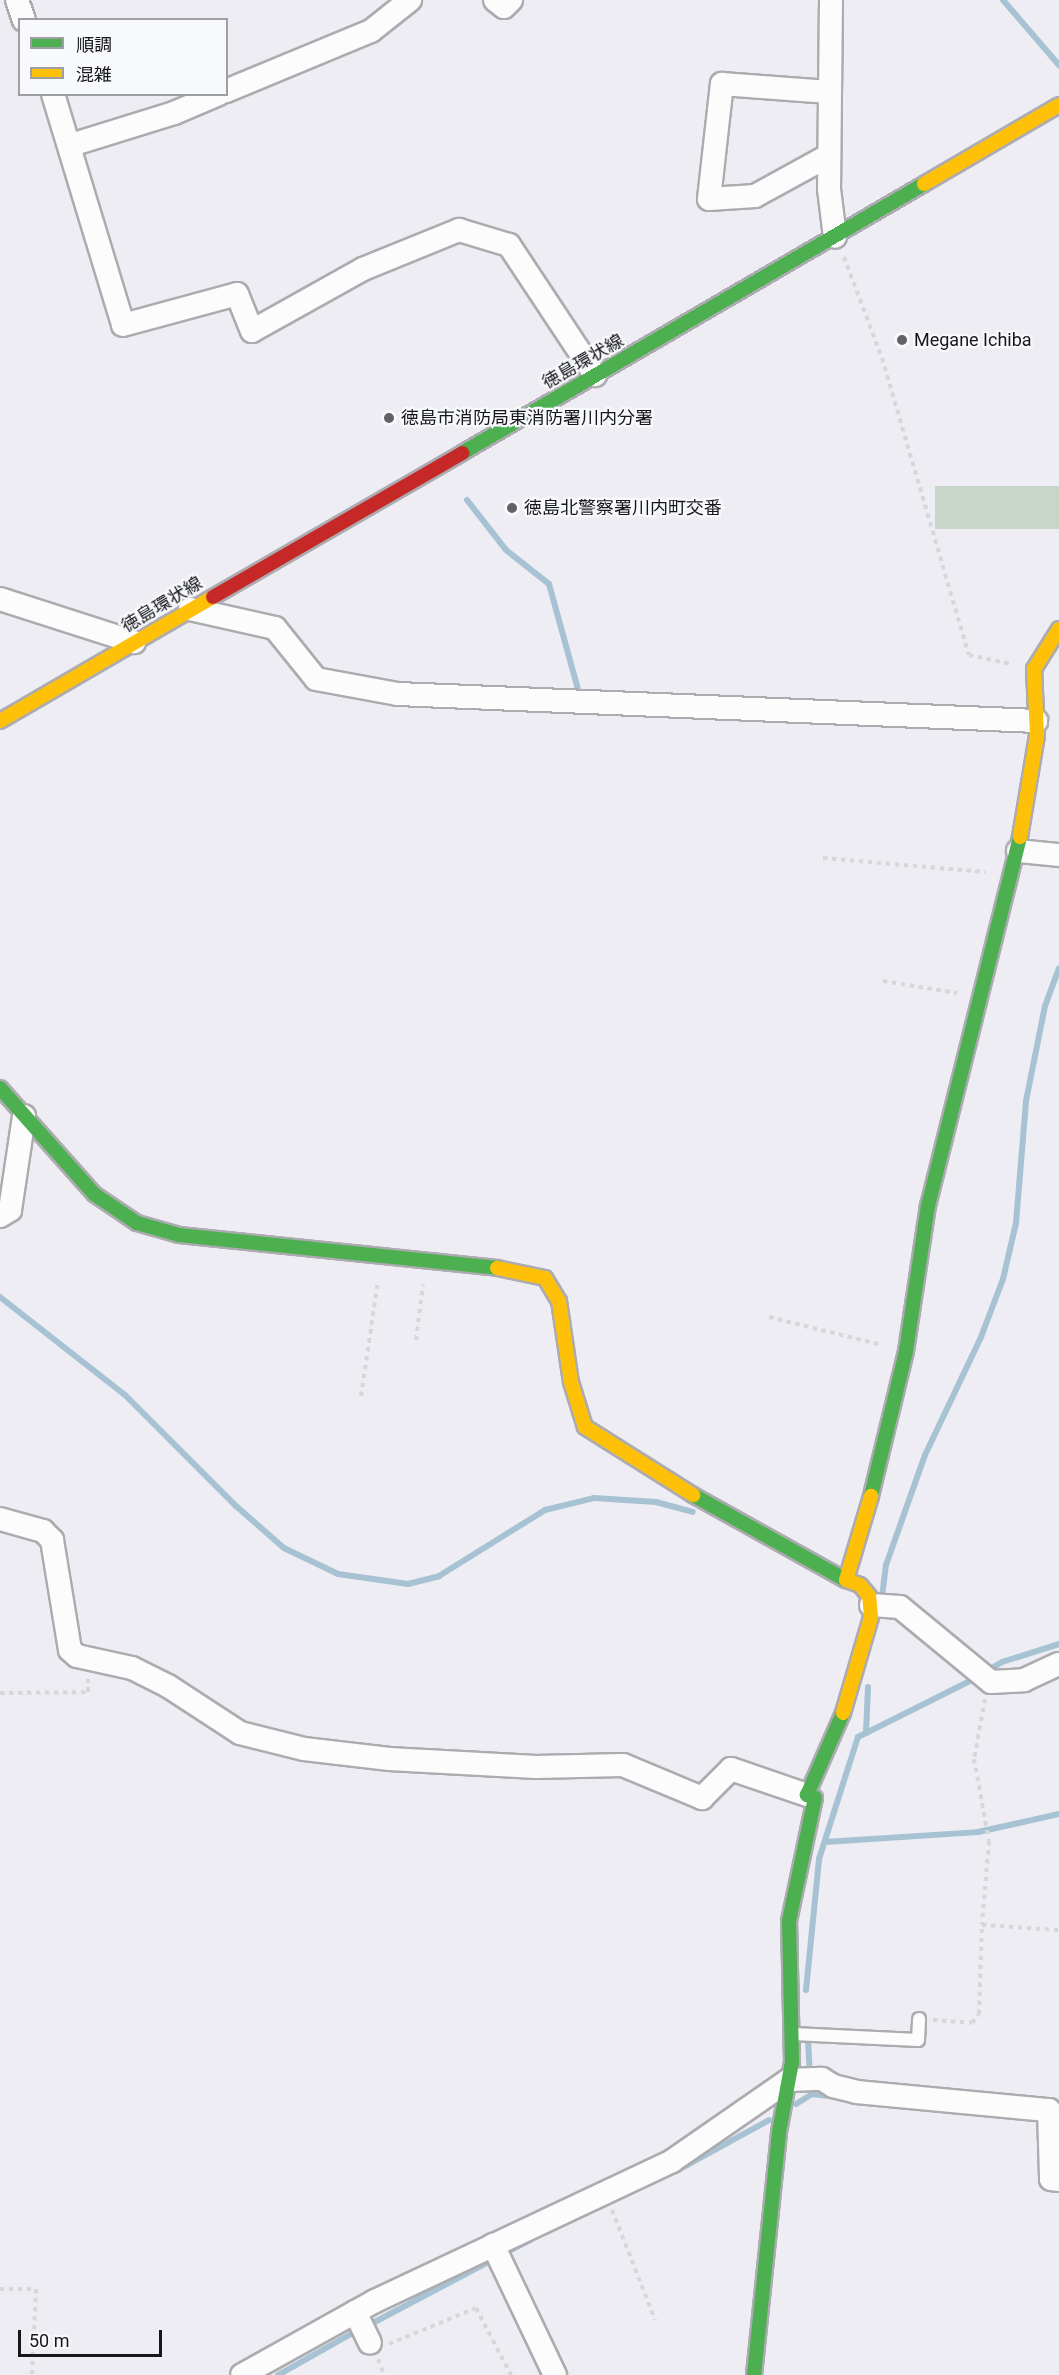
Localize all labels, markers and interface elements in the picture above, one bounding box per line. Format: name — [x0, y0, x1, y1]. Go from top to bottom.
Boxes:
legend — [18, 18, 228, 96]
text: 順調 — [76, 34, 112, 55]
text: 混雑 — [76, 64, 112, 85]
place label: Megane Ichiba — [914, 329, 1032, 351]
street label: 徳島環状線 — [539, 330, 627, 394]
marker: Megane Ichiba — [895, 333, 909, 347]
place label: 徳島市消防局東消防署川内分署 — [401, 407, 653, 429]
marker: 徳島市消防局東消防署川内分署 — [382, 411, 396, 425]
place label: 徳島北警察署川内町交番 — [524, 497, 722, 519]
marker: 徳島北警察署川内町交番 — [505, 501, 519, 515]
street label: 徳島環状線 — [118, 573, 206, 637]
scale bar — [21, 2318, 165, 2356]
text: 50 m — [29, 2330, 69, 2351]

